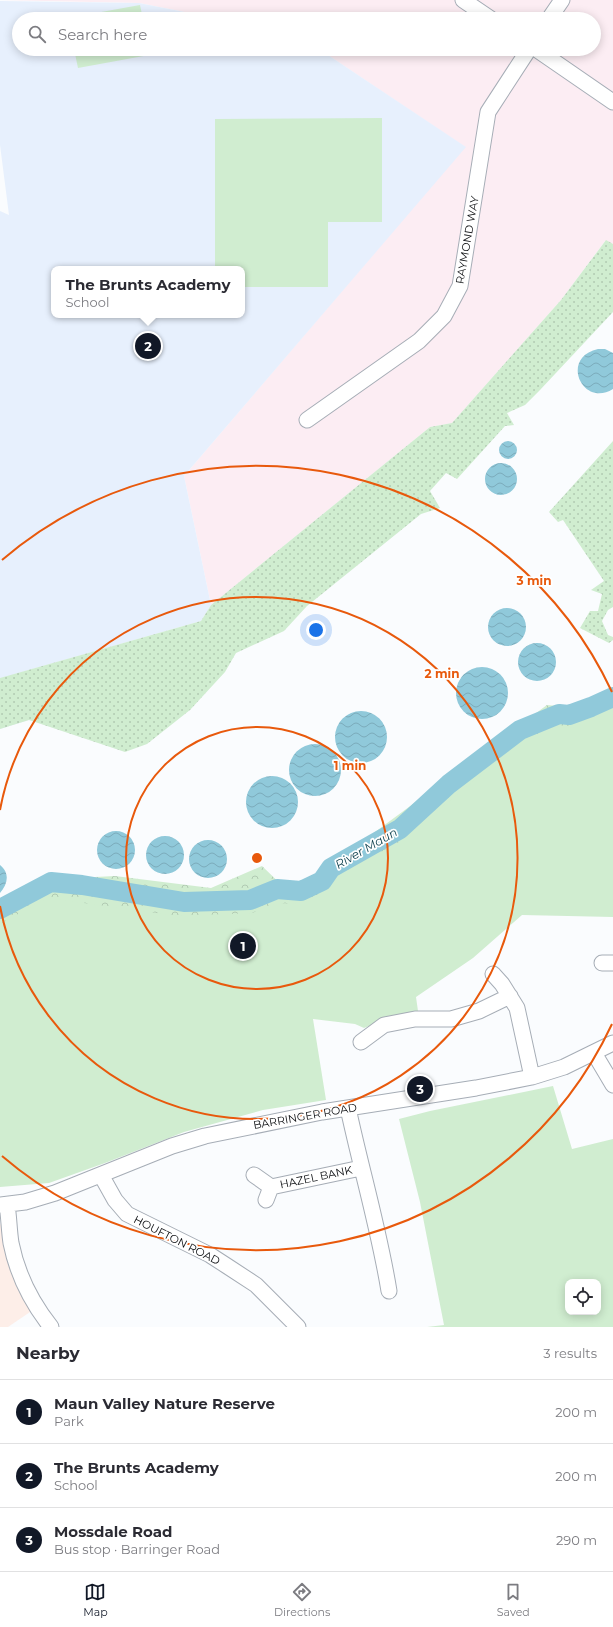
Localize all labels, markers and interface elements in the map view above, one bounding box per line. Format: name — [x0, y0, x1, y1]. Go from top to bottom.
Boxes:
search box — [12, 12, 601, 56]
icon: search — [26, 23, 48, 45]
text: Search here — [58, 25, 147, 44]
street label: RAYMOND WAY — [452, 195, 482, 285]
popup — [51, 266, 245, 318]
text: The Brunts Academy — [66, 275, 230, 294]
text: School — [66, 294, 109, 310]
pin: 2 — [135, 331, 161, 361]
text: 3 min — [516, 573, 552, 588]
your location — [306, 620, 326, 640]
text: 2 min — [425, 666, 459, 681]
text: 1 min — [334, 758, 366, 773]
water label: River Maun — [332, 824, 400, 872]
centre of rings — [250, 851, 264, 865]
pin: 1 — [230, 931, 256, 961]
pin: 3 — [407, 1074, 433, 1104]
street label: BARRINGER ROAD — [252, 1100, 358, 1132]
street label: HAZEL BANK — [279, 1162, 354, 1191]
street label: HOUFTON ROAD — [131, 1212, 223, 1268]
map controls — [565, 1279, 601, 1315]
button: locate — [565, 1279, 601, 1315]
text: Nearby — [16, 1343, 80, 1363]
text: 3 results — [543, 1345, 597, 1361]
text: Maun Valley Nature Reserve — [54, 1394, 275, 1413]
text: 1 — [26, 1404, 32, 1420]
text: 200 m — [555, 1404, 597, 1420]
text: Park — [54, 1413, 84, 1429]
text: The Brunts Academy — [54, 1458, 219, 1477]
text: 2 — [25, 1468, 33, 1484]
text: 200 m — [555, 1468, 597, 1484]
text: School — [54, 1477, 98, 1493]
text: Mossdale Road — [54, 1522, 172, 1541]
text: 3 — [25, 1532, 33, 1548]
text: 290 m — [556, 1532, 597, 1548]
text: Bus stop · Barringer Road — [54, 1541, 220, 1557]
tab: Map — [83, 1581, 108, 1619]
tab: Directions — [274, 1581, 330, 1619]
tab: Saved — [497, 1581, 530, 1619]

